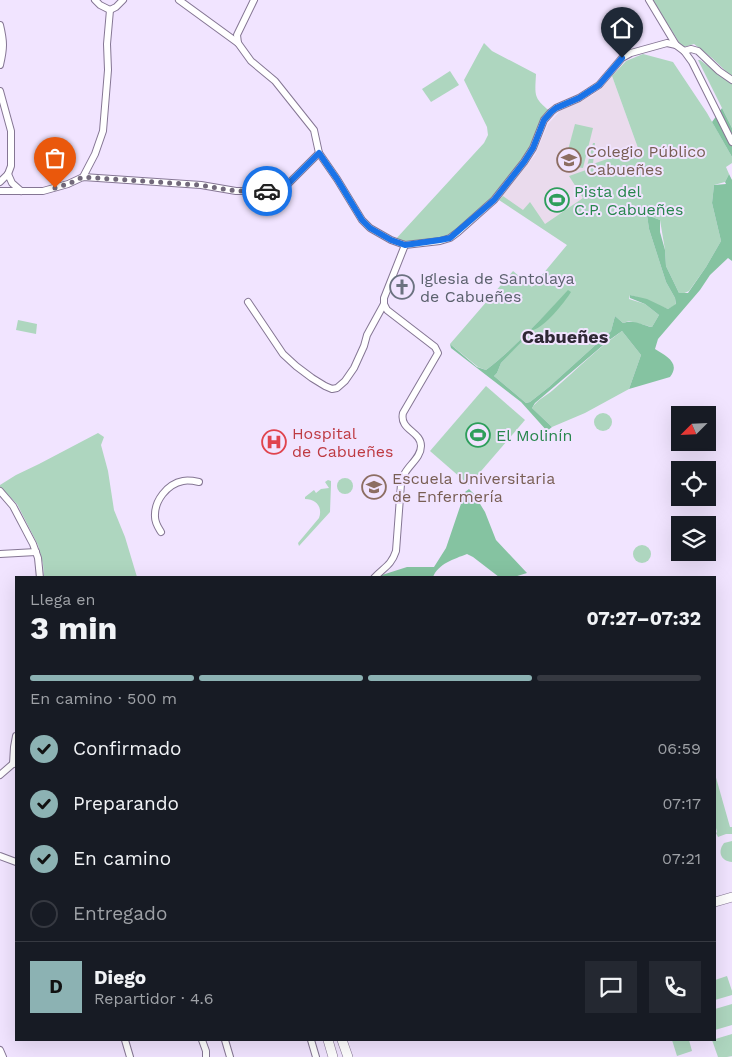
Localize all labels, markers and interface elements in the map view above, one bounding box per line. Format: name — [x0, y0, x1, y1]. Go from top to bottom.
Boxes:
pin — [601, 7, 643, 58]
icon: home — [608, 14, 636, 42]
pin — [34, 137, 76, 188]
place label: Colegio Público Cabueñes — [586, 142, 706, 179]
icon: bag — [41, 144, 69, 172]
school or university icon: Colegio Público Cabueñes — [556, 147, 582, 173]
courier — [242, 166, 292, 216]
icon: car — [253, 177, 281, 205]
place label: Pista del C.P. Cabueñes — [574, 182, 683, 219]
sports icon: Pista del C.P. Cabueñes — [544, 187, 570, 213]
place label: Iglesia de Santolaya de Cabueñes — [420, 269, 575, 306]
church icon: Iglesia de Santolaya de Cabueñes — [389, 274, 415, 300]
district label: Cabueñes — [522, 326, 609, 347]
north arrow — [671, 406, 716, 451]
map controls — [671, 406, 716, 561]
sports icon: El Molinín — [465, 422, 491, 448]
place label: Hospital de Cabueñes — [292, 424, 393, 461]
place label: El Molinín — [496, 426, 572, 445]
hospital icon: Hospital de Cabueñes — [261, 429, 287, 455]
button: locate — [671, 461, 716, 506]
place label: Escuela Universitaria de Enfermería — [392, 469, 555, 506]
school or university icon: Escuela Universitaria de Enfermería — [361, 474, 387, 500]
button: layers — [671, 516, 716, 561]
text: Llega en — [30, 590, 96, 609]
text: 07:27–07:32 — [586, 607, 701, 630]
text: 3 min — [30, 609, 117, 647]
text: En camino · 500 m — [30, 689, 177, 708]
icon: check — [30, 735, 58, 763]
text: Confirmado — [73, 737, 182, 760]
text: 06:59 — [657, 739, 701, 758]
icon: check — [30, 790, 58, 818]
text: Preparando — [73, 792, 179, 815]
text: 07:17 — [662, 794, 701, 813]
icon: check — [30, 845, 58, 873]
text: En camino — [73, 847, 171, 870]
text: 07:21 — [662, 849, 701, 868]
text: Entregado — [73, 902, 167, 925]
button: chat — [585, 961, 637, 1013]
button: phone — [649, 961, 701, 1013]
text: Diego — [94, 966, 146, 989]
text: D — [49, 975, 63, 998]
text: Repartidor · 4.6 — [94, 989, 213, 1008]

